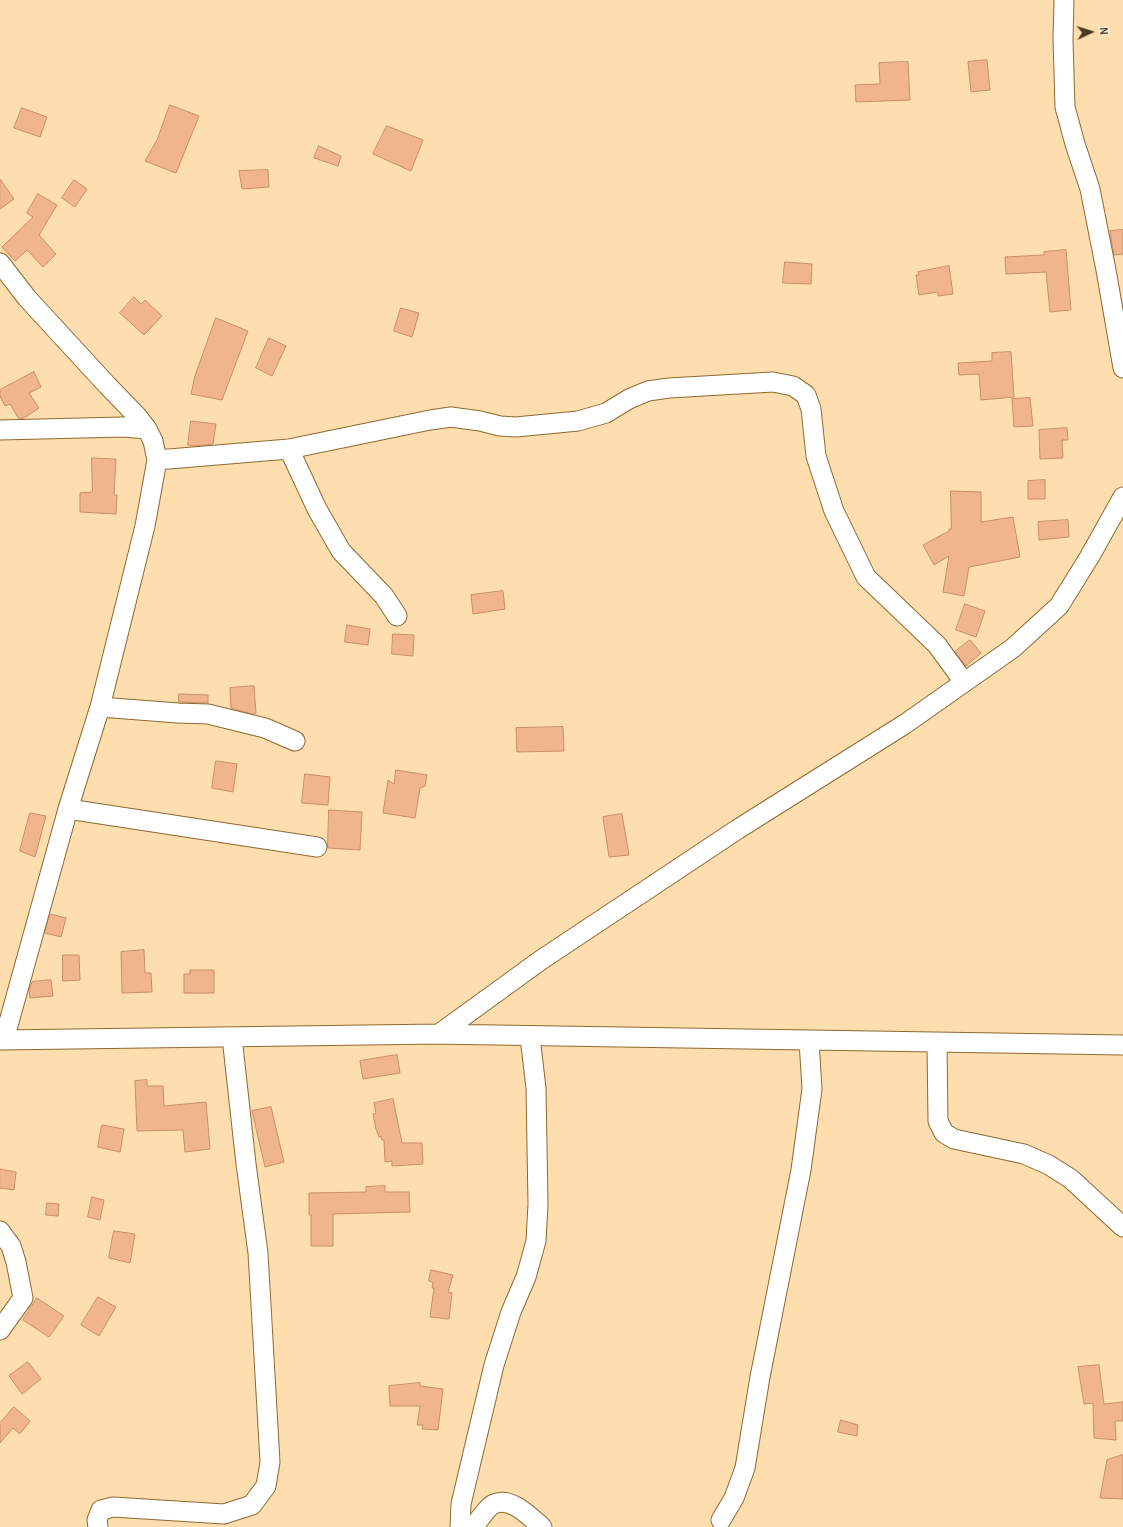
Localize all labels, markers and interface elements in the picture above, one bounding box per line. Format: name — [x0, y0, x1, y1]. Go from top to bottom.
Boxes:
north arrow — [1071, 12, 1111, 52]
text: N — [1097, 27, 1110, 36]

